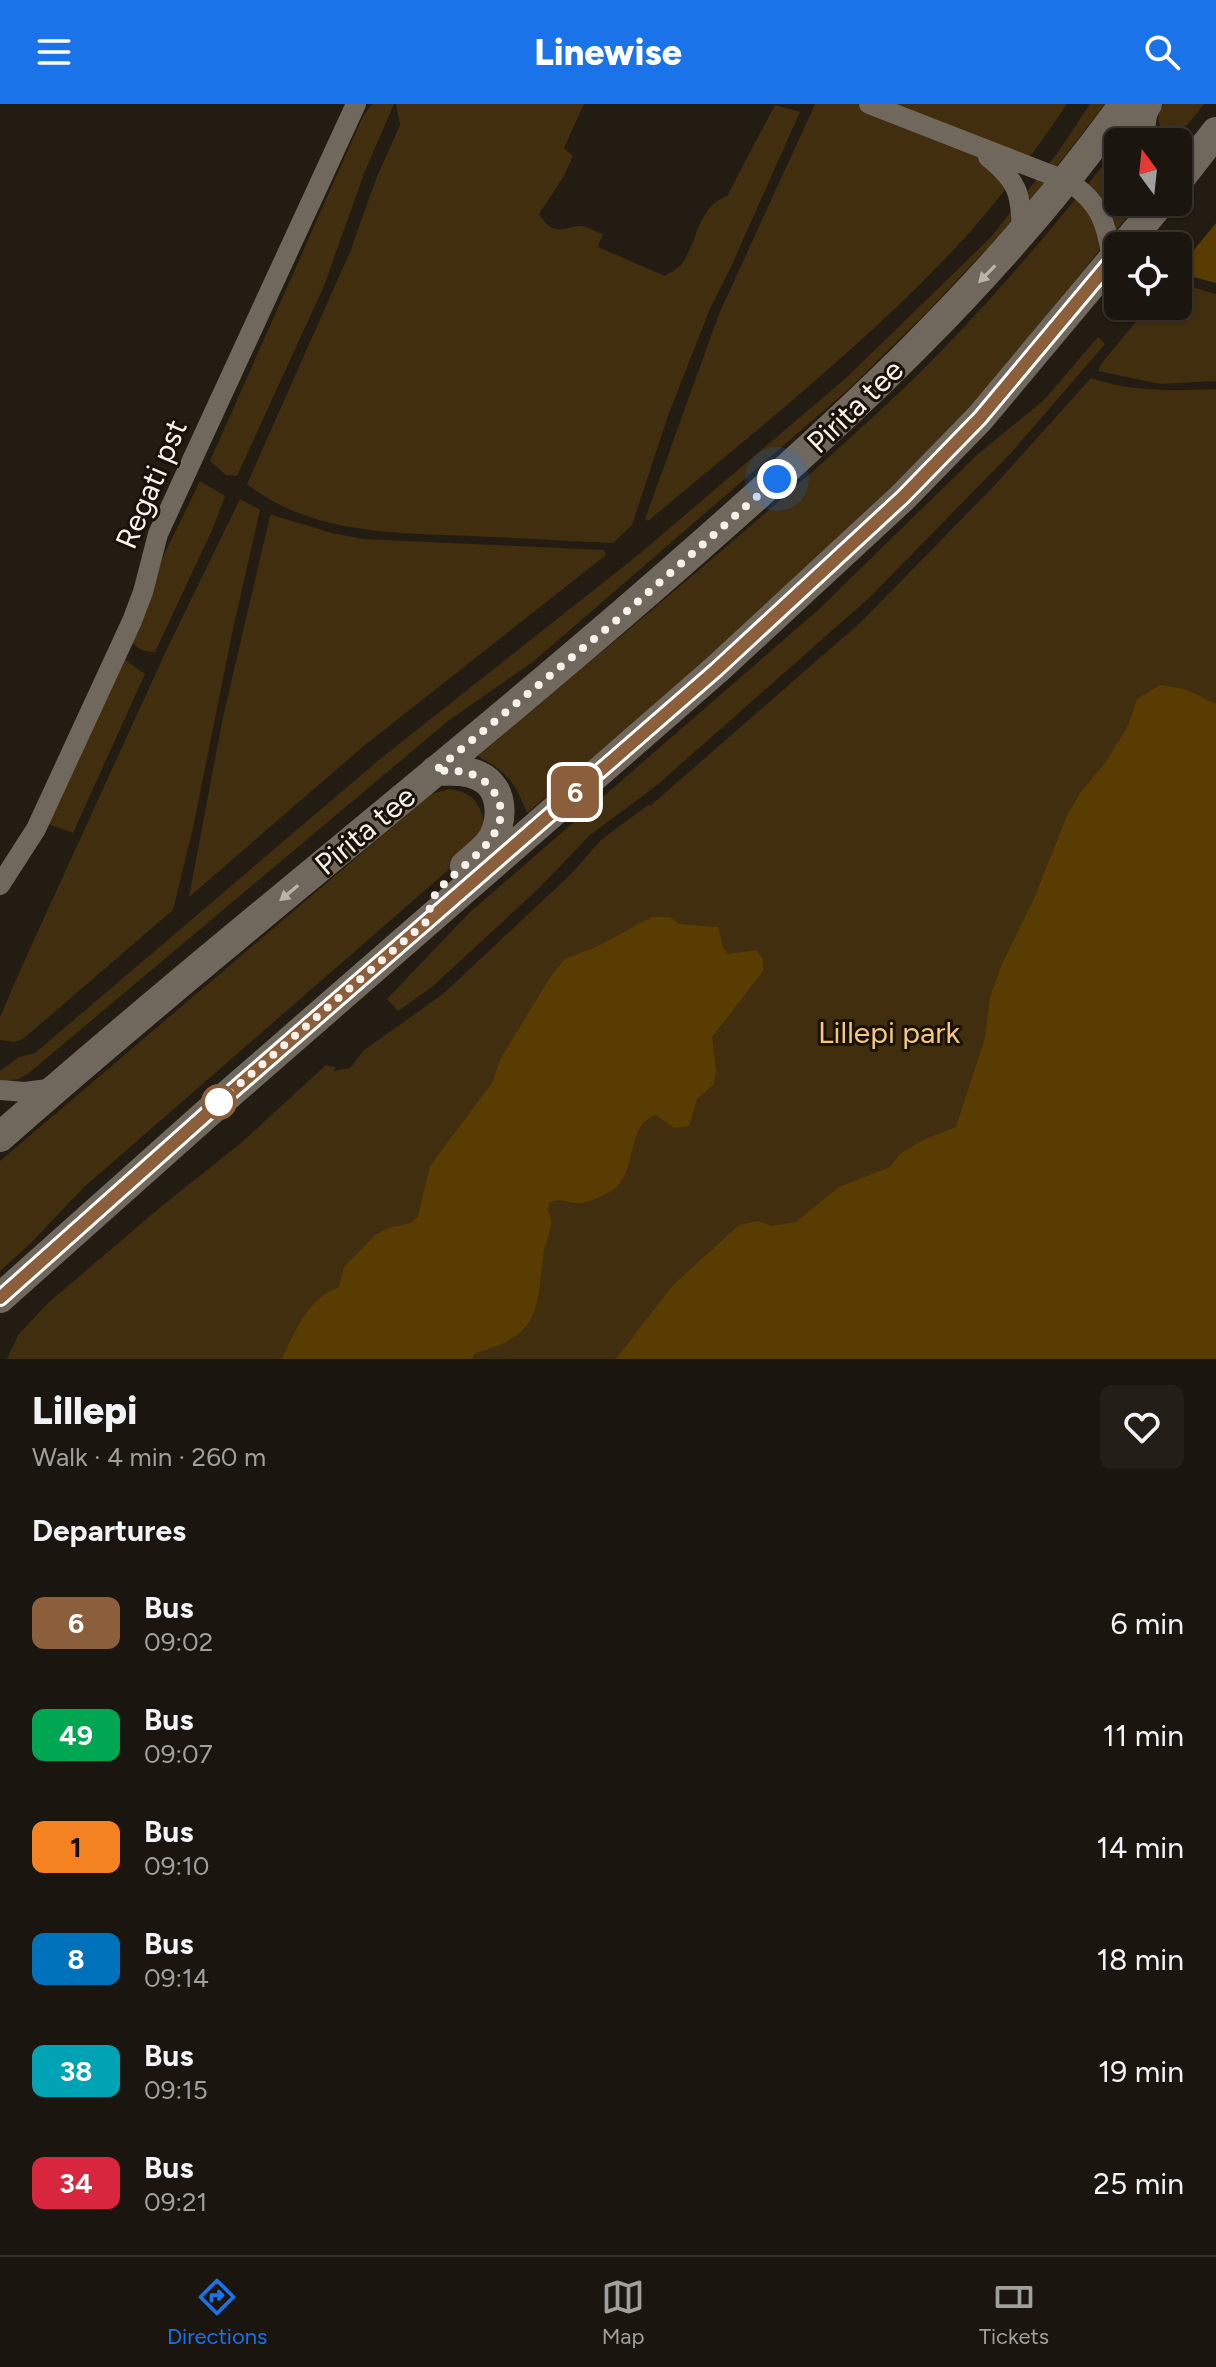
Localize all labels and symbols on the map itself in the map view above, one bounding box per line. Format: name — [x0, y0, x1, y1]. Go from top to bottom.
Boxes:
north arrow — [1104, 128, 1192, 216]
one-way arrow — [978, 264, 997, 283]
street label: Pirita tee — [799, 351, 911, 461]
street label: Regati pst — [107, 414, 195, 554]
your location — [757, 459, 797, 499]
line badge: 6 — [549, 766, 601, 818]
street label: Pirita tee — [307, 777, 423, 883]
one-way arrow — [279, 884, 299, 901]
park label: Lillepi park — [818, 1014, 960, 1051]
unlabelled marker — [202, 1085, 236, 1119]

